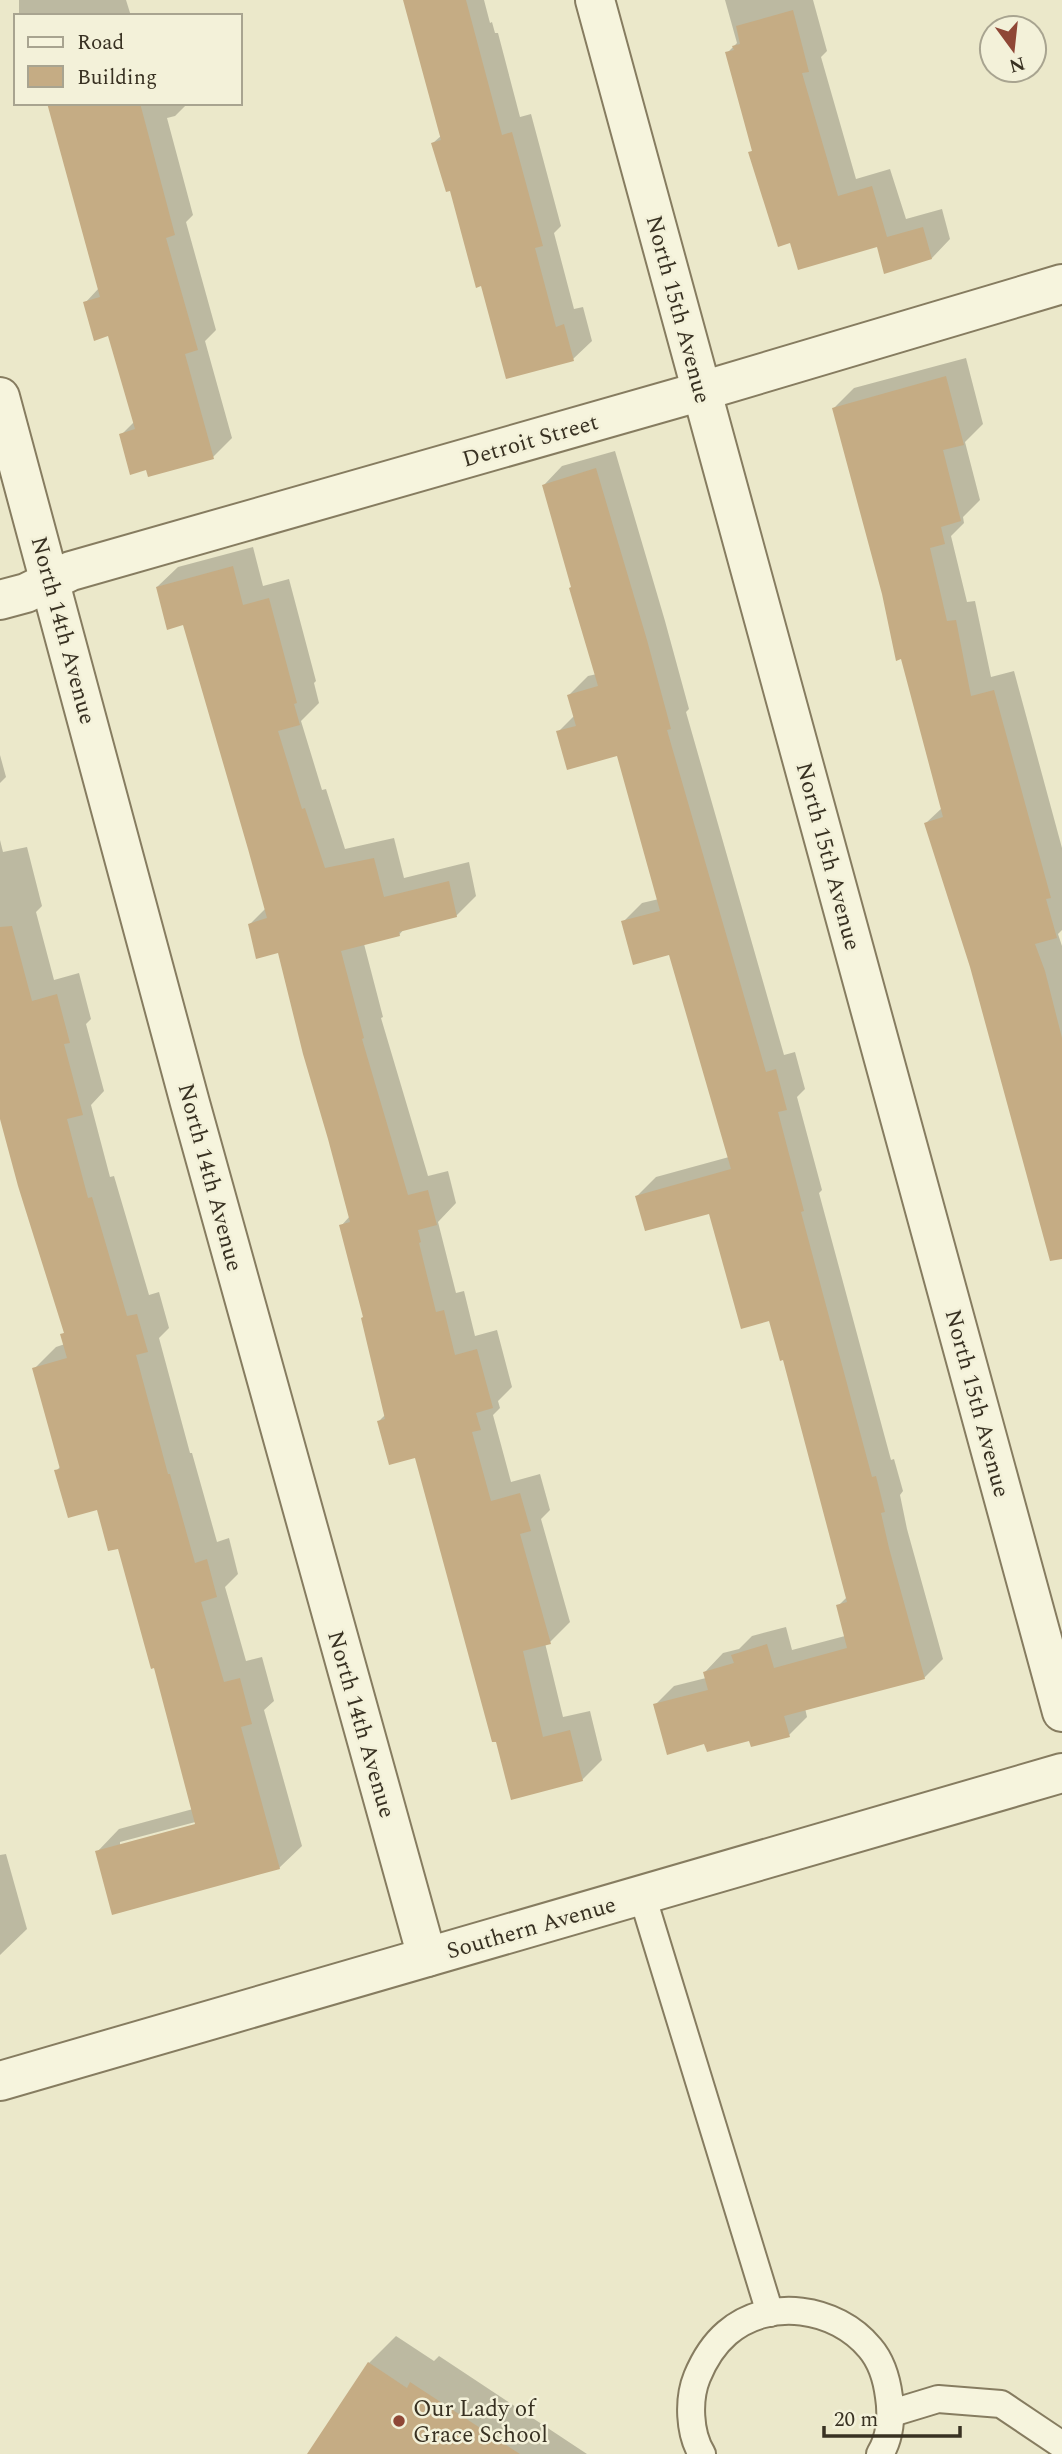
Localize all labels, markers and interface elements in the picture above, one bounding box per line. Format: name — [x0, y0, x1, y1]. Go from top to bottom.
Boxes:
legend — [14, 14, 242, 105]
north arrow — [978, 14, 1048, 84]
text: Road — [77, 27, 124, 59]
text: N — [1006, 48, 1028, 80]
text: Building — [77, 62, 157, 94]
street label: North 15th Avenue — [636, 211, 719, 407]
street label: Detroit Street — [458, 405, 603, 478]
street label: North 14th Avenue — [21, 532, 104, 728]
street label: North 15th Avenue — [786, 758, 869, 954]
street label: North 14th Avenue — [168, 1079, 251, 1275]
street label: North 15th Avenue — [935, 1305, 1018, 1501]
street label: North 14th Avenue — [317, 1627, 404, 1822]
street label: Southern Avenue — [443, 1888, 620, 1969]
place label: Our Lady of Grace School — [413, 2392, 548, 2453]
scale bar — [824, 2394, 960, 2438]
text: 20 m — [834, 2404, 878, 2436]
marker: Our Lady of Grace School — [391, 2413, 407, 2429]

